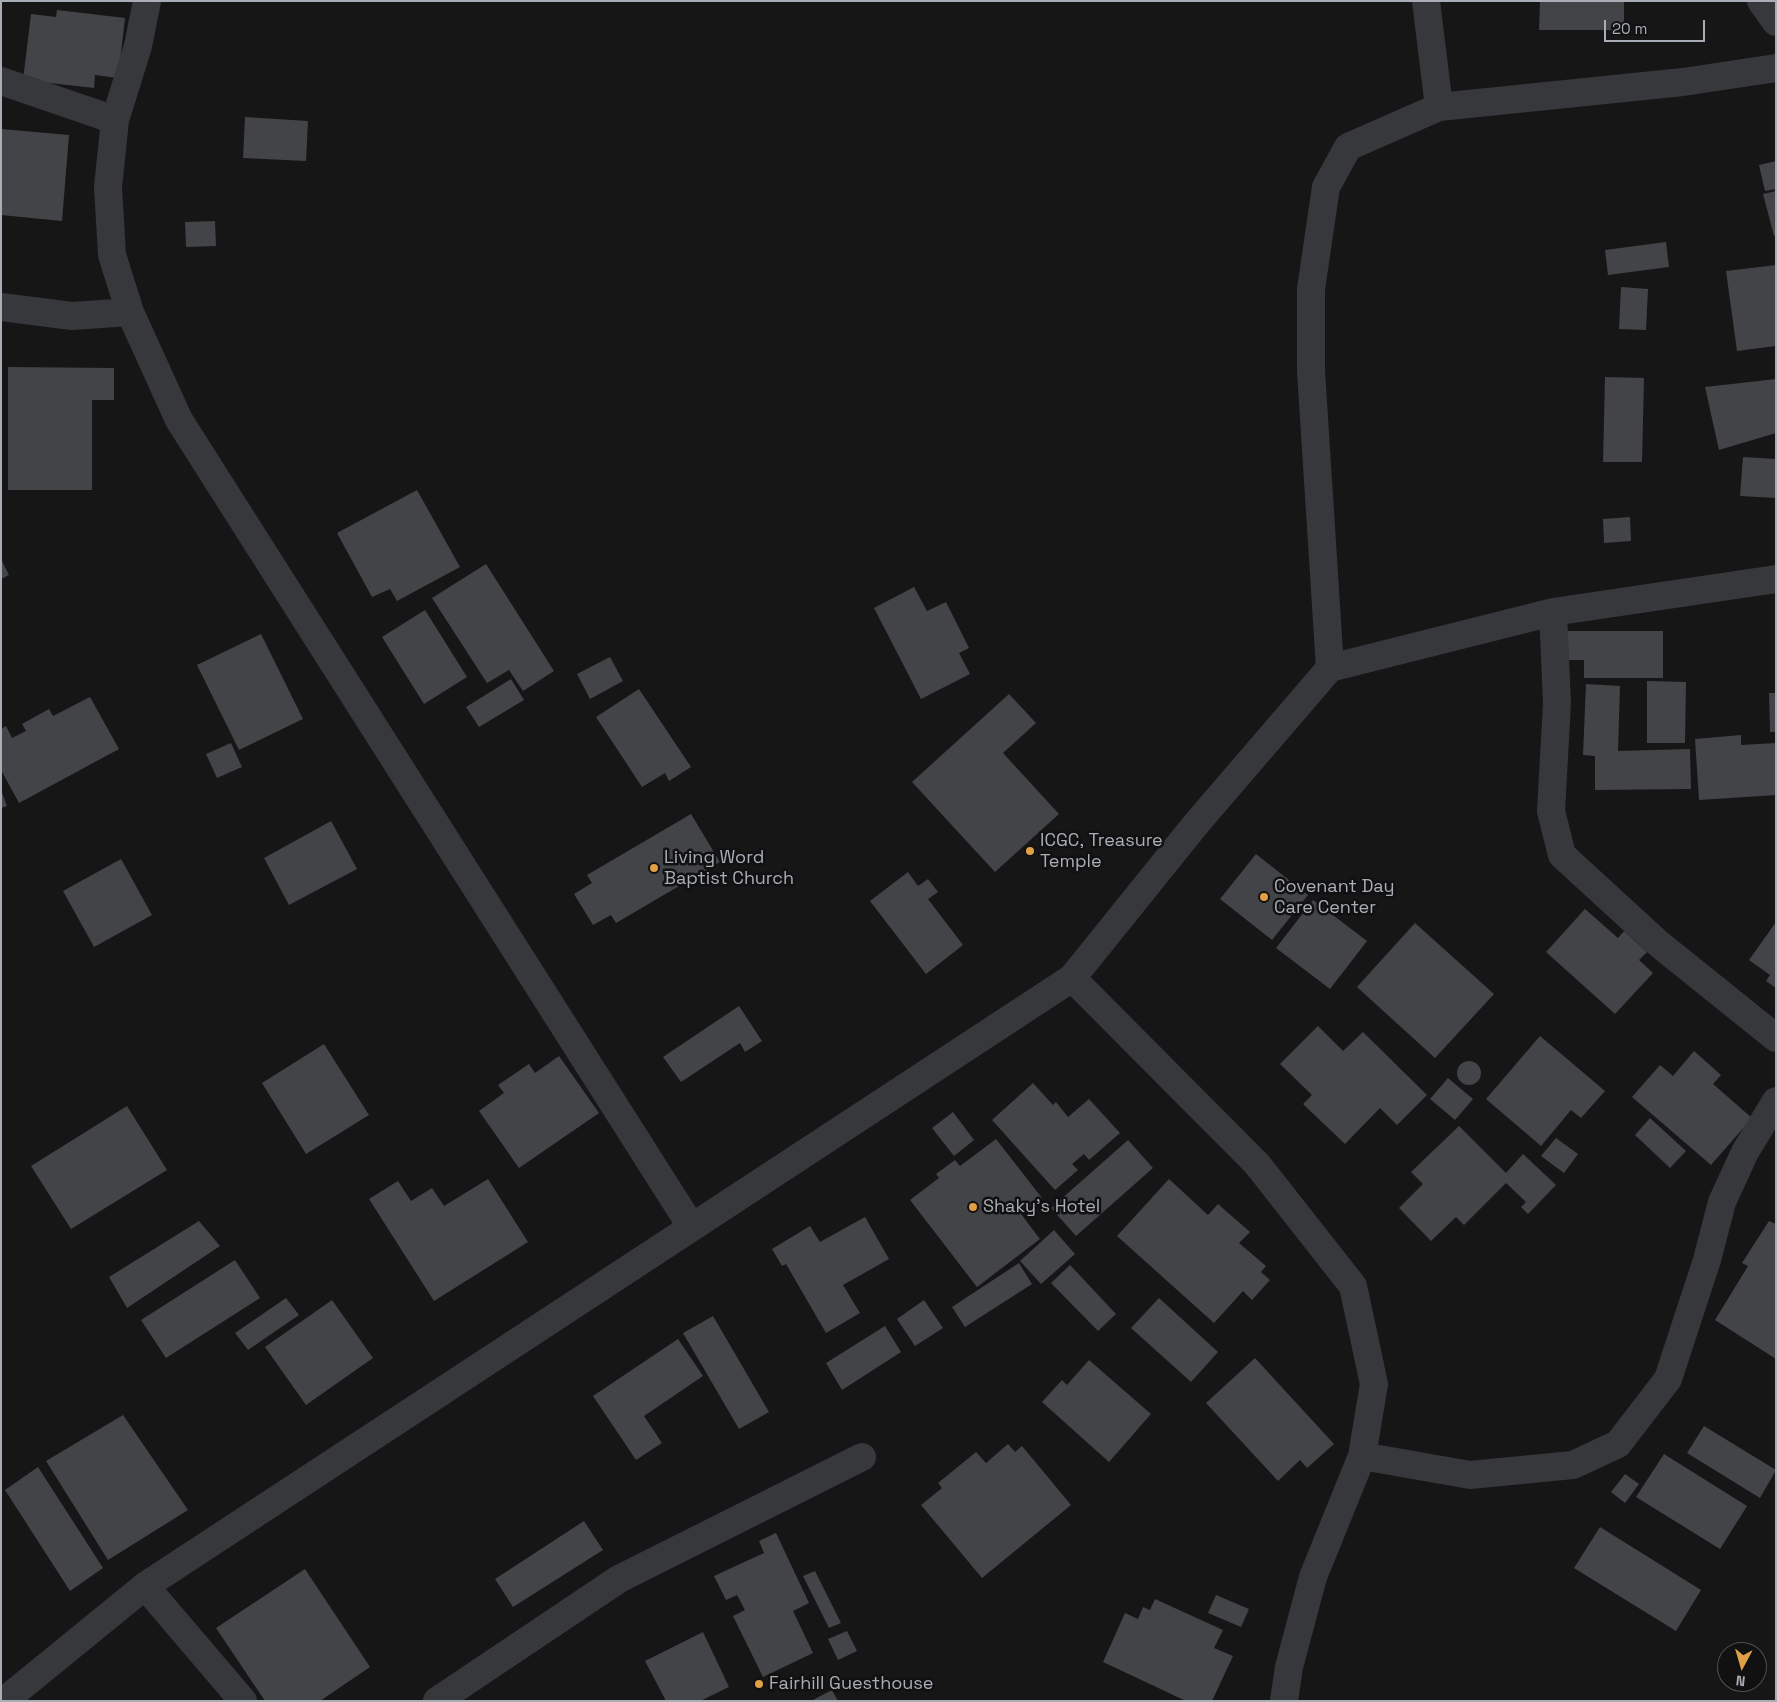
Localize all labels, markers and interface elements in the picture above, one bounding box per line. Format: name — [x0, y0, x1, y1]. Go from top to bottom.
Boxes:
scale bar — [1607, 10, 1708, 42]
text: 20 m — [1612, 19, 1647, 38]
place label: ICGC, Treasure Temple — [1040, 830, 1163, 872]
marker: ICGC, Treasure Temple — [1024, 845, 1036, 857]
place label: Living Word Baptist Church — [664, 847, 794, 890]
marker: Living Word Baptist Church — [648, 862, 660, 874]
place label: Covenant Day Care Center — [1274, 876, 1394, 919]
marker: Covenant Day Care Center — [1258, 891, 1270, 903]
place label: Shaky's Hotel — [983, 1196, 1100, 1218]
marker: Shaky's Hotel — [967, 1201, 979, 1213]
north arrow — [1717, 1642, 1767, 1692]
text: N — [1735, 1671, 1746, 1690]
place label: Fairhill Guesthouse — [769, 1673, 933, 1695]
marker: Fairhill Guesthouse — [753, 1678, 765, 1690]

